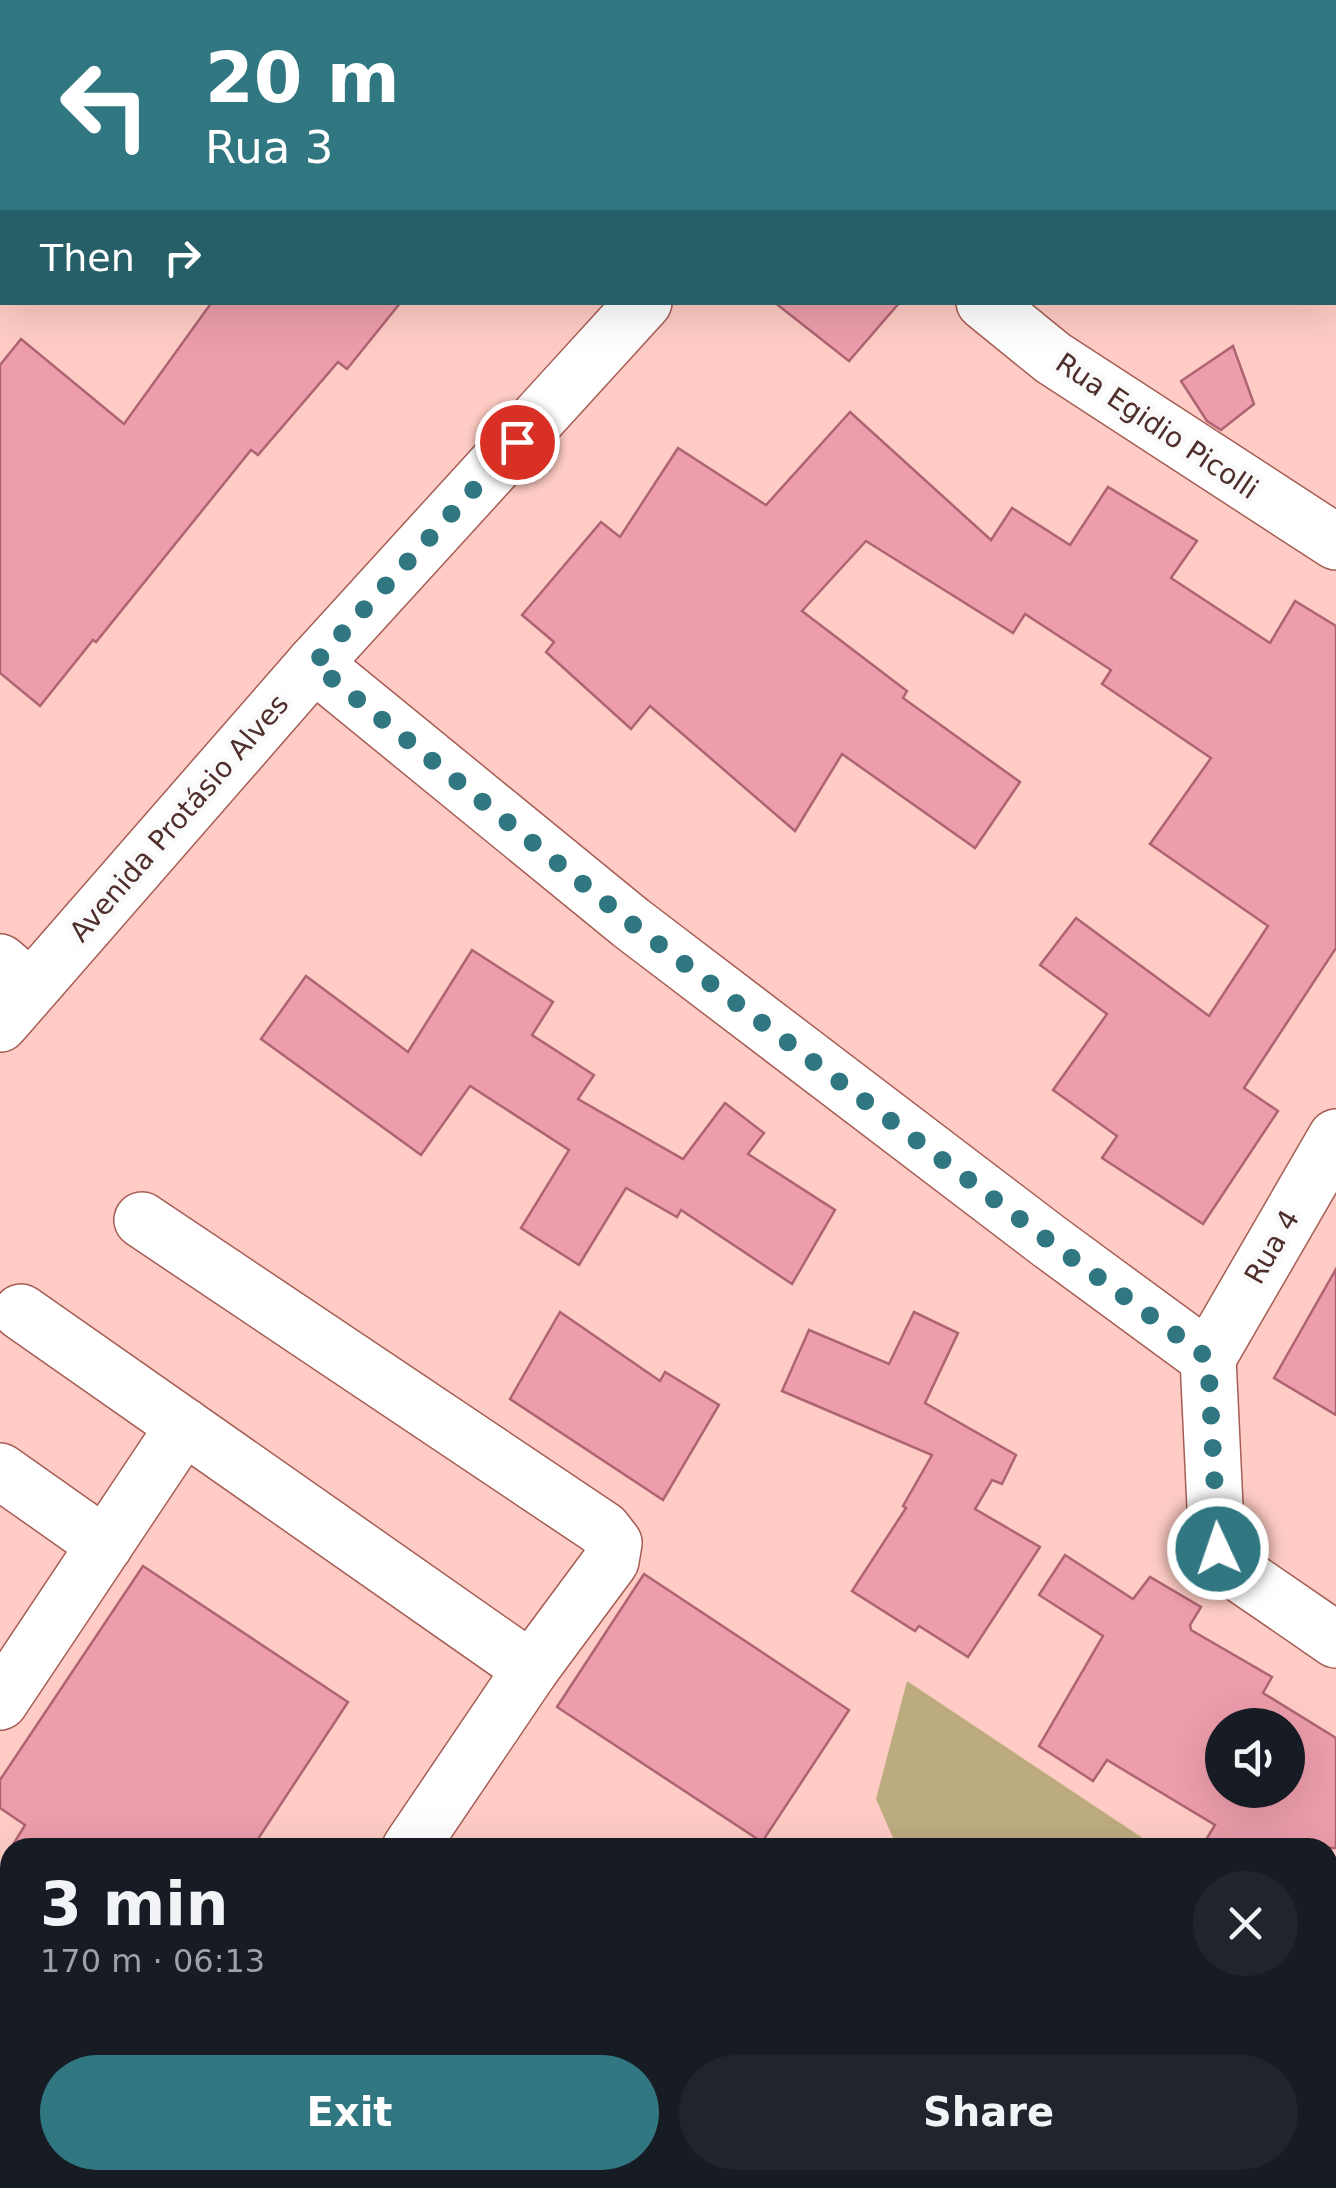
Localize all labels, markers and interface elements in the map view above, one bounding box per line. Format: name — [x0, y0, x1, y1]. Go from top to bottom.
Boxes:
text: 20 m — [205, 37, 400, 119]
icon: left — [40, 40, 170, 170]
text: Rua 3 — [205, 121, 333, 174]
icon: right — [155, 230, 210, 285]
text: Then — [40, 236, 135, 280]
street label: Rua Egidio Picolli — [1050, 346, 1264, 506]
pin — [475, 400, 560, 485]
icon: arrive — [490, 415, 545, 470]
street label: Avenida Protásio Alves — [63, 688, 295, 948]
street label: Rua 4 — [1238, 1204, 1306, 1290]
position arrow — [1166, 1497, 1270, 1601]
map controls — [1205, 1708, 1305, 1808]
button: sound — [1205, 1708, 1305, 1808]
text: 3 min — [40, 1869, 228, 1939]
button: close — [1193, 1871, 1298, 1976]
text: 170 m · 06:13 — [40, 1942, 265, 1980]
button: Exit — [40, 2055, 659, 2170]
button: Share — [679, 2055, 1298, 2170]

